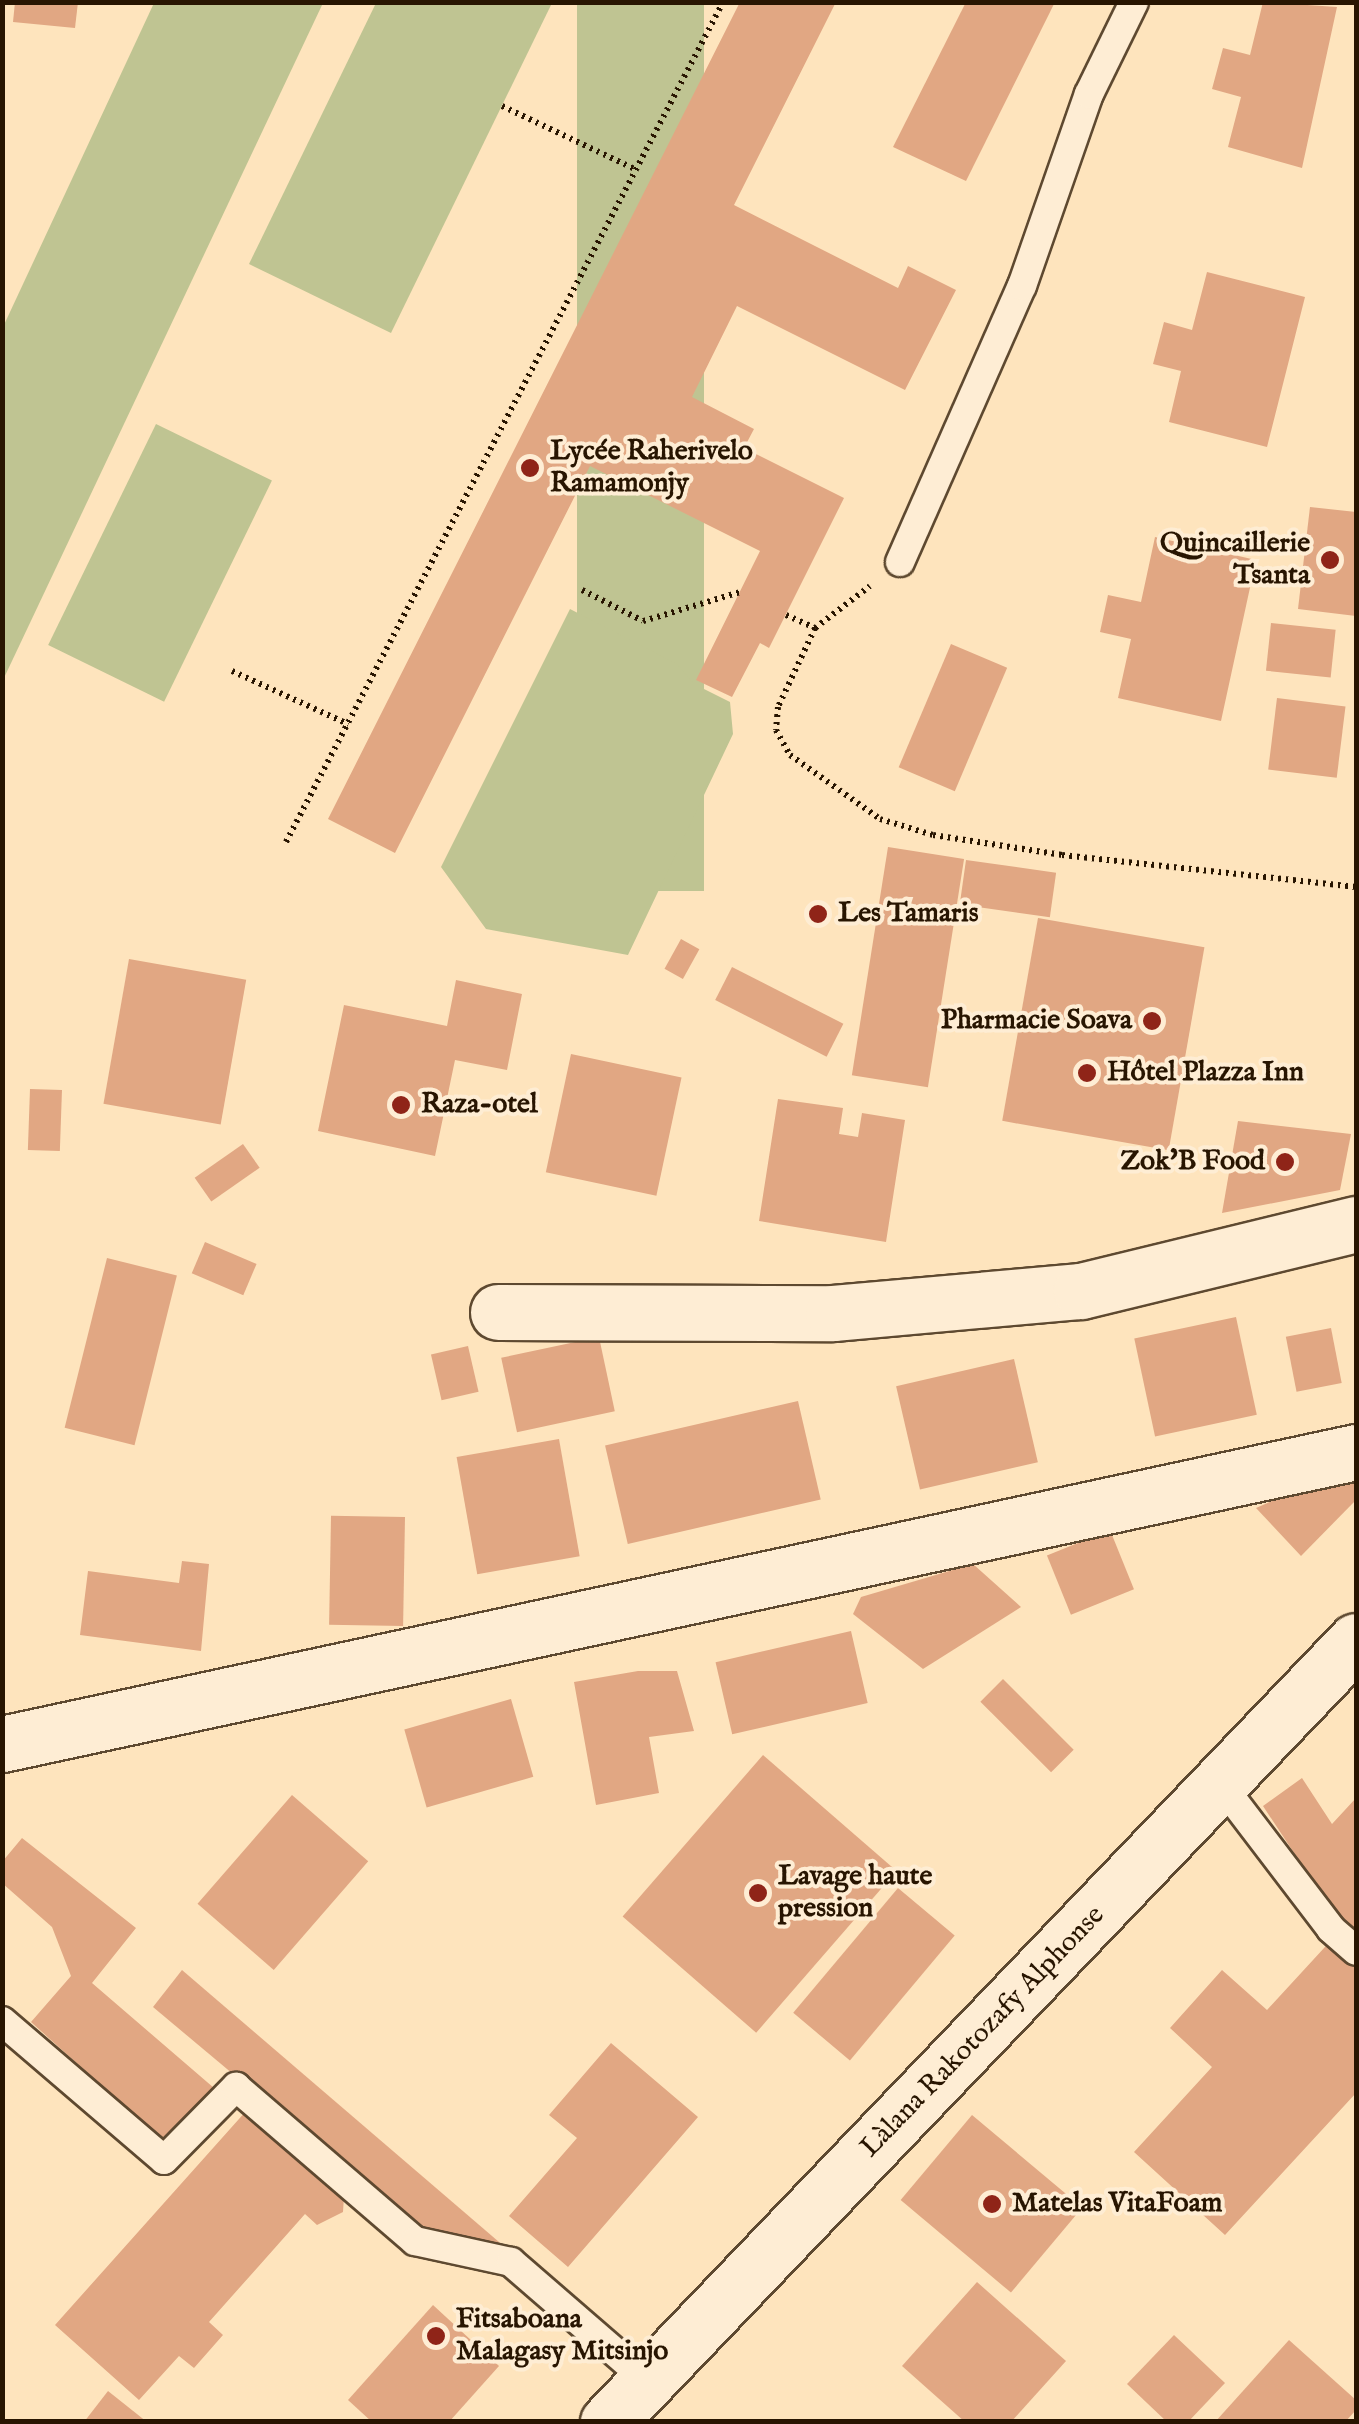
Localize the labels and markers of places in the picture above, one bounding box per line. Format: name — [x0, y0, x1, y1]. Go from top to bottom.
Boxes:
place label: Lycée Raherivelo Ramamonjy — [550, 435, 753, 501]
marker: Lycée Raherivelo Ramamonjy — [519, 457, 541, 479]
place label: Quincaillerie Tsanta — [1160, 527, 1310, 593]
marker: Quincaillerie Tsanta — [1319, 549, 1341, 571]
place label: Les Tamaris — [838, 897, 979, 931]
marker: Les Tamaris — [807, 903, 829, 925]
place label: Pharmacie Soava — [941, 1004, 1132, 1038]
marker: Pharmacie Soava — [1141, 1010, 1163, 1032]
place label: Hôtel Plazza Inn — [1107, 1056, 1304, 1090]
marker: Hôtel Plazza Inn — [1076, 1062, 1098, 1084]
place label: Raza-otel — [421, 1088, 538, 1122]
marker: Raza-otel — [390, 1094, 412, 1116]
place label: Zok'B Food — [1120, 1145, 1265, 1179]
marker: Zok'B Food — [1274, 1151, 1296, 1173]
place label: Lavage haute pression — [778, 1860, 932, 1926]
marker: Lavage haute pression — [747, 1882, 769, 1904]
place label: Matelas VitaFoam — [1012, 2187, 1222, 2221]
marker: Matelas VitaFoam — [981, 2193, 1003, 2215]
place label: Fitsaboana Malagasy Mitsinjo — [456, 2303, 668, 2369]
marker: Fitsaboana Malagasy Mitsinjo — [425, 2325, 447, 2347]

